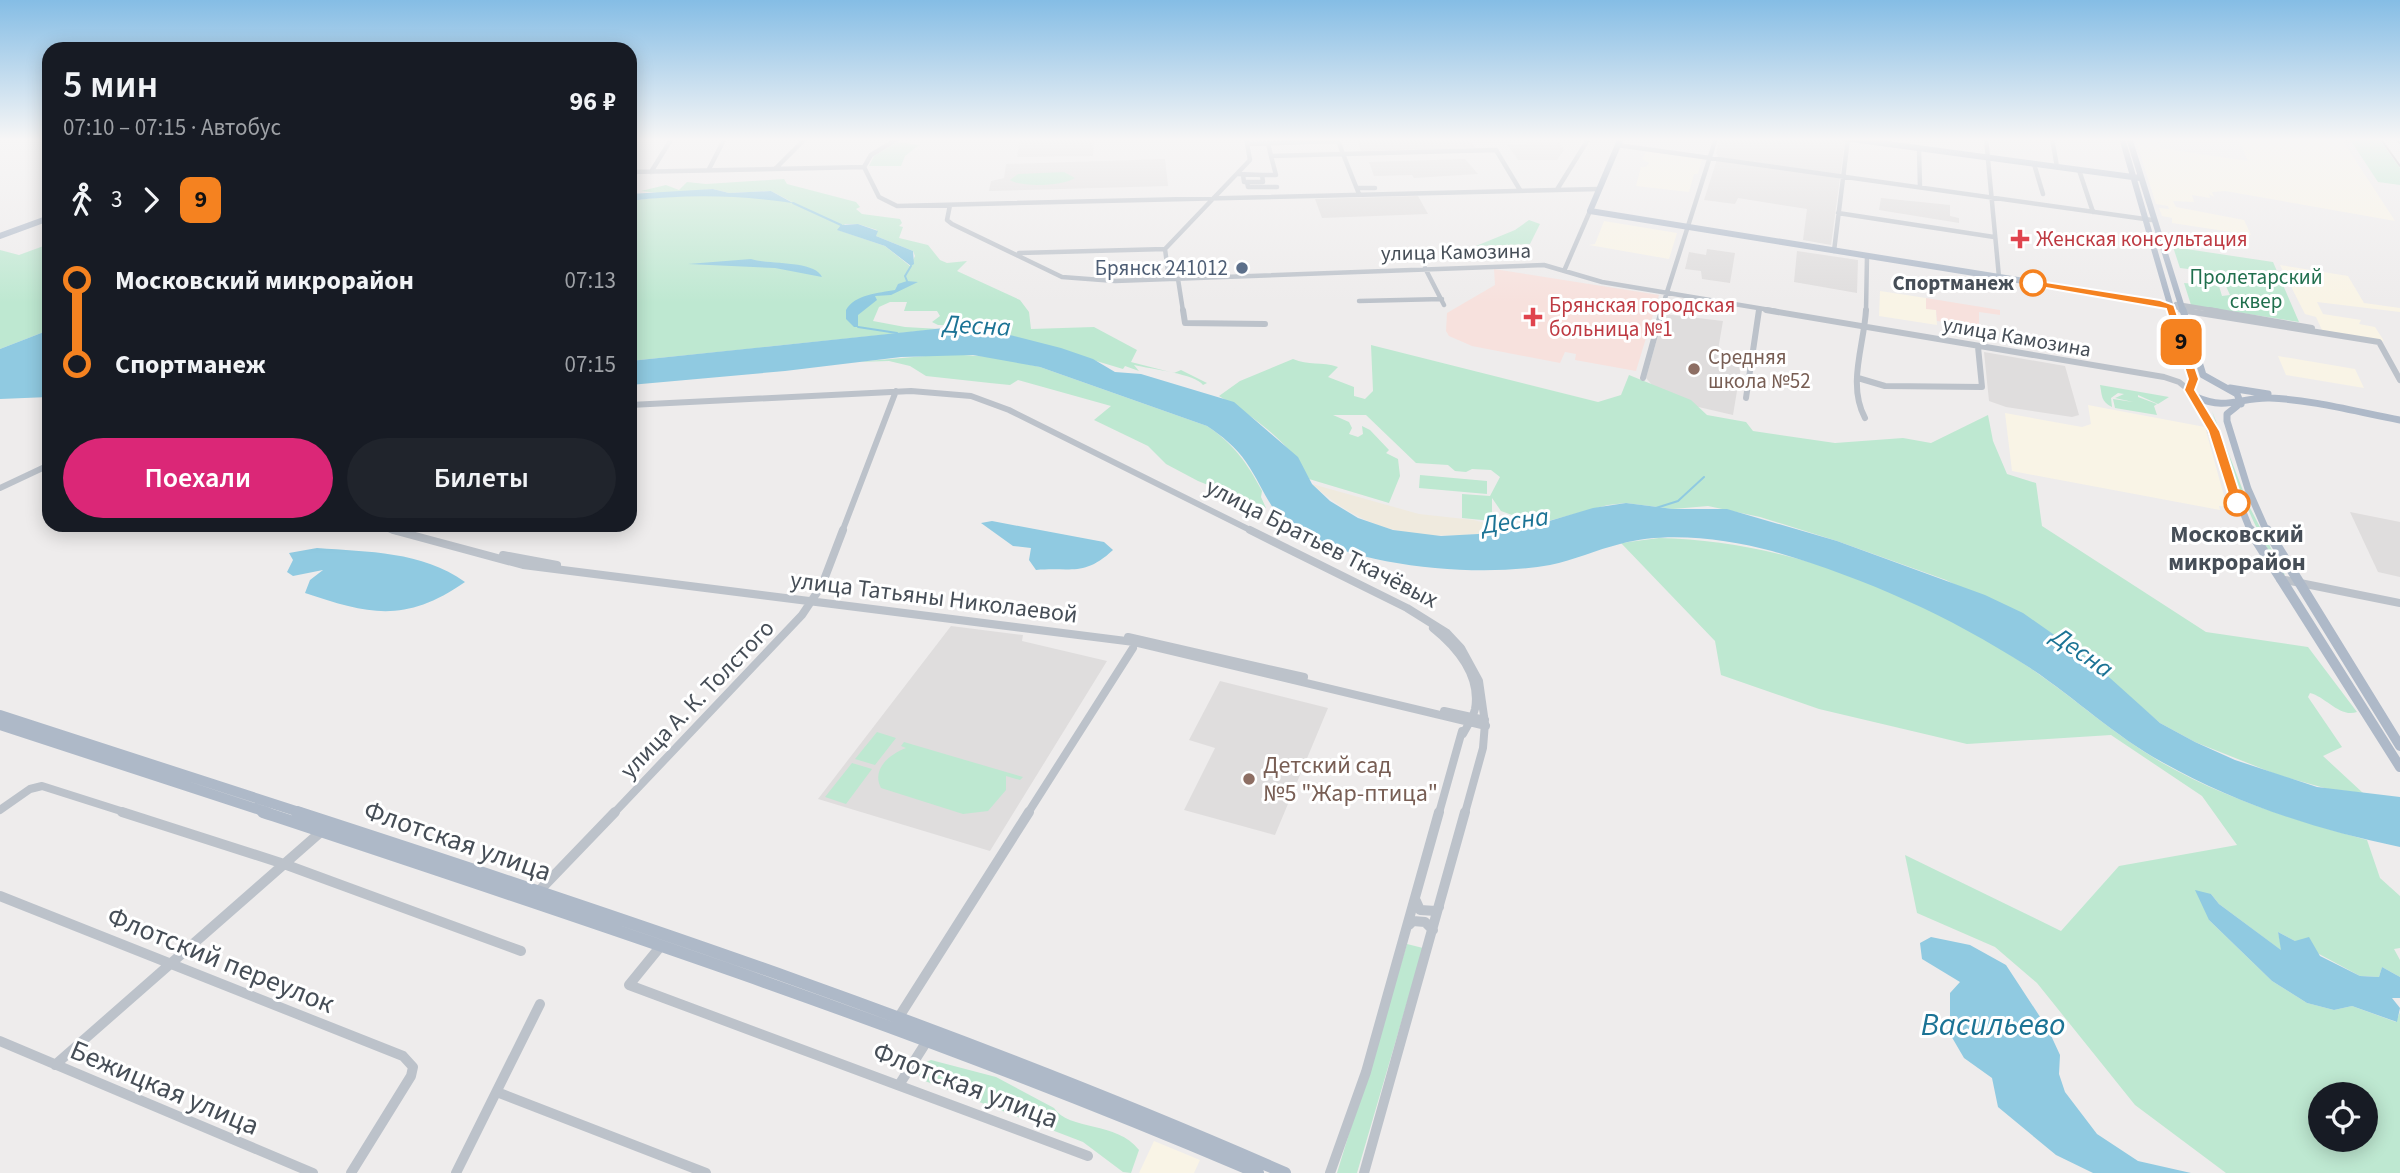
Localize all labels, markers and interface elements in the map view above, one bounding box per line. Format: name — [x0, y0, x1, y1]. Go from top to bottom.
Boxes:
text: 5 мин — [63, 58, 158, 112]
text: 96 ₽ — [570, 83, 616, 120]
text: 07:10 – 07:15 · Автобус — [63, 111, 281, 144]
icon: walk — [63, 181, 101, 219]
icon: forward — [132, 181, 170, 219]
text: 9 — [194, 182, 207, 217]
text: 3 — [111, 183, 122, 216]
place label: Женская консультация — [2036, 224, 2248, 254]
marker: Женская консультация — [2010, 229, 2030, 249]
street label: улица Камозина — [1381, 236, 1531, 268]
place label: Брянск 241012 — [1095, 253, 1228, 283]
marker: Брянск 241012 — [1234, 260, 1250, 276]
text: Московский микрорайон — [115, 262, 414, 299]
park label: Пролетарский сквер — [2189, 262, 2323, 316]
text: 07:13 — [565, 264, 616, 297]
place label: Спортманеж — [1892, 268, 2014, 298]
marker: Спортманеж — [2020, 270, 2046, 296]
place label: Брянская городская больница №1 — [1549, 290, 1735, 344]
water label: Десна — [940, 305, 1012, 346]
marker: Брянская городская больница №1 — [1523, 307, 1543, 327]
street label: улица Камозина — [1940, 309, 2094, 365]
line badge: 9 — [2158, 319, 2204, 365]
text: 9 — [2175, 324, 2187, 359]
place label: Средняя школа №52 — [1708, 342, 1811, 396]
text: Спортманеж — [115, 346, 266, 383]
text: 07:15 — [565, 348, 616, 381]
marker: Средняя школа №52 — [1686, 361, 1702, 377]
button: Поехали — [63, 438, 333, 518]
button: Билеты — [347, 438, 616, 518]
street label: улица Братьев Ткачёвых — [1199, 470, 1444, 617]
marker: Московский микрорайон — [2224, 490, 2250, 516]
water label: Десна — [1477, 497, 1551, 544]
place label: Московский микрорайон — [2168, 517, 2306, 580]
street label: улица Татьяны Николаевой — [788, 563, 1080, 632]
street label: улица А. К. Толстого — [612, 612, 783, 787]
water label: Десна — [2043, 617, 2121, 687]
place label: Детский сад №5 "Жар-птица" — [1263, 748, 1438, 811]
marker: Детский сад №5 "Жар-птица" — [1241, 771, 1257, 787]
street label: Флотская улица — [358, 790, 557, 892]
street label: Флотский переулок — [101, 896, 340, 1024]
water label: Васильево — [1921, 1002, 2065, 1048]
street label: Бежицкая улица — [64, 1030, 265, 1146]
street label: Флотская улица — [867, 1031, 1064, 1139]
map controls — [2308, 1082, 2378, 1152]
button: locate — [2308, 1082, 2378, 1152]

